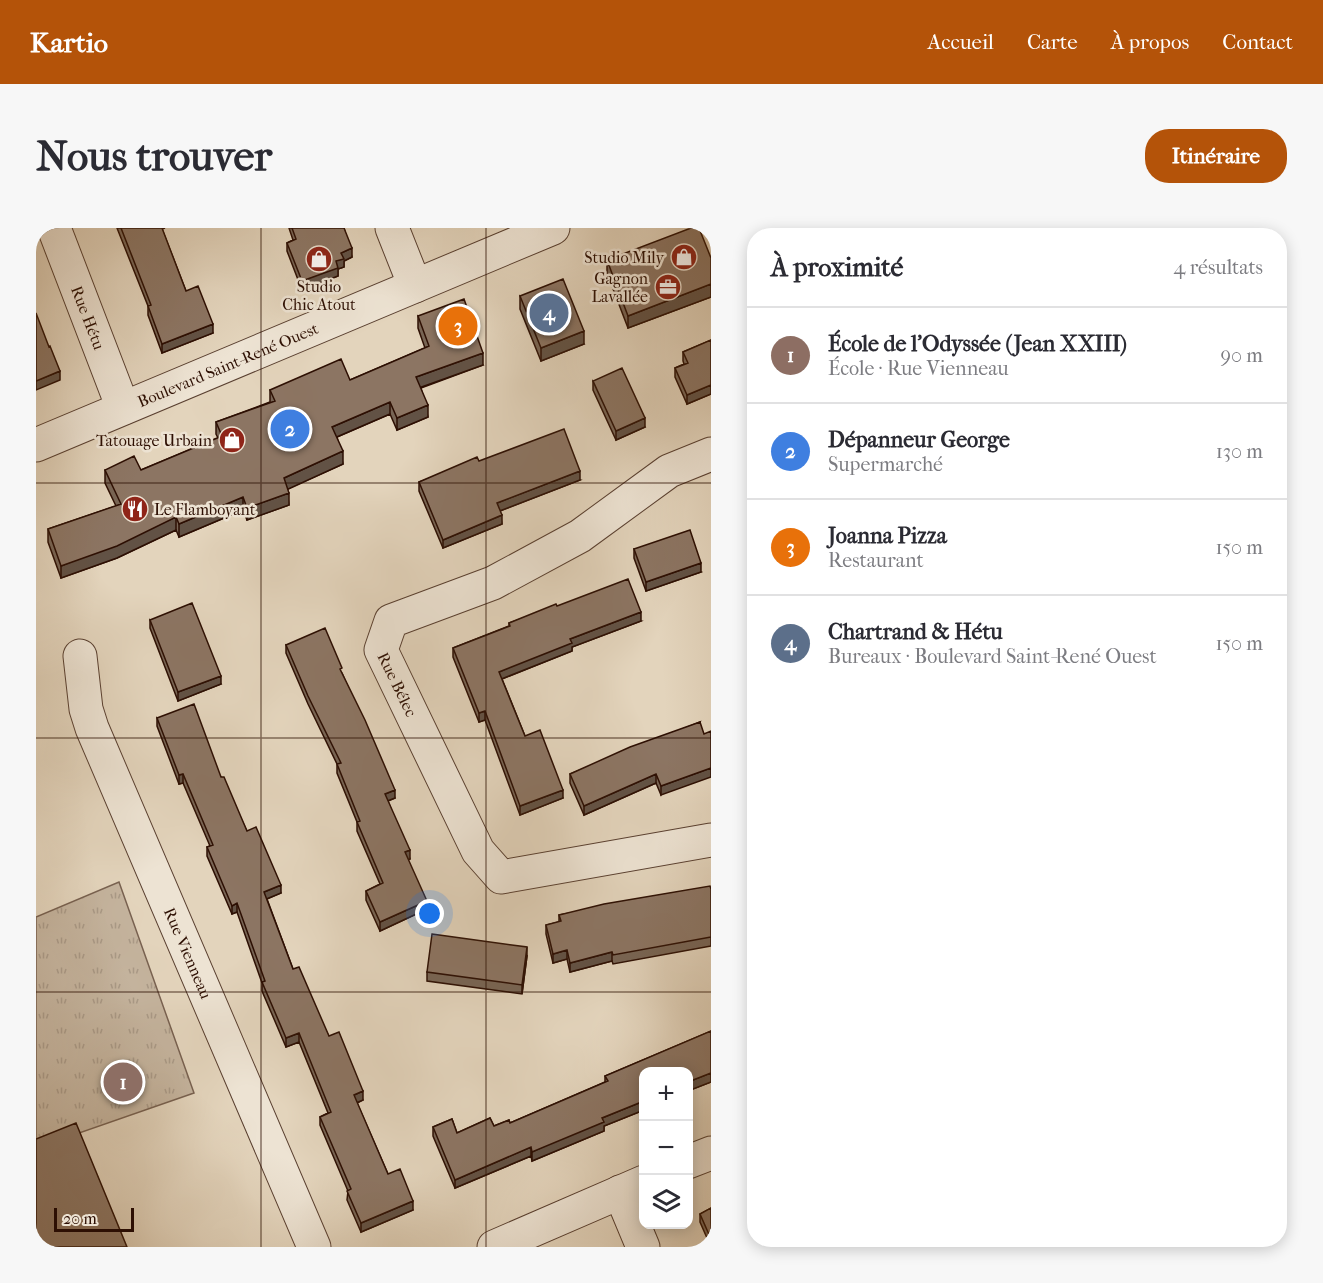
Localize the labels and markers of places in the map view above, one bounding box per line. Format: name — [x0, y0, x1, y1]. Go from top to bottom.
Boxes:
shop icon: Studio Mily — [669, 242, 699, 272]
shop icon: Studio Chic Atout — [304, 244, 334, 274]
place label: Studio Mily — [584, 248, 664, 267]
place label: Gagnon Lavallée — [591, 269, 649, 306]
office icon: Gagnon Lavallée — [653, 272, 683, 302]
place label: Studio Chic Atout — [282, 277, 356, 314]
pin: 4 — [530, 290, 568, 335]
pin: 3 — [438, 304, 478, 348]
pin: 2 — [270, 406, 310, 452]
shop icon: Tatouage Urbain — [217, 425, 247, 455]
place label: Tatouage Urbain — [96, 431, 213, 450]
restaurant icon: Le Flamboyant — [120, 494, 150, 524]
place label: Le Flamboyant — [154, 500, 256, 519]
pin: 1 — [104, 1060, 142, 1104]

